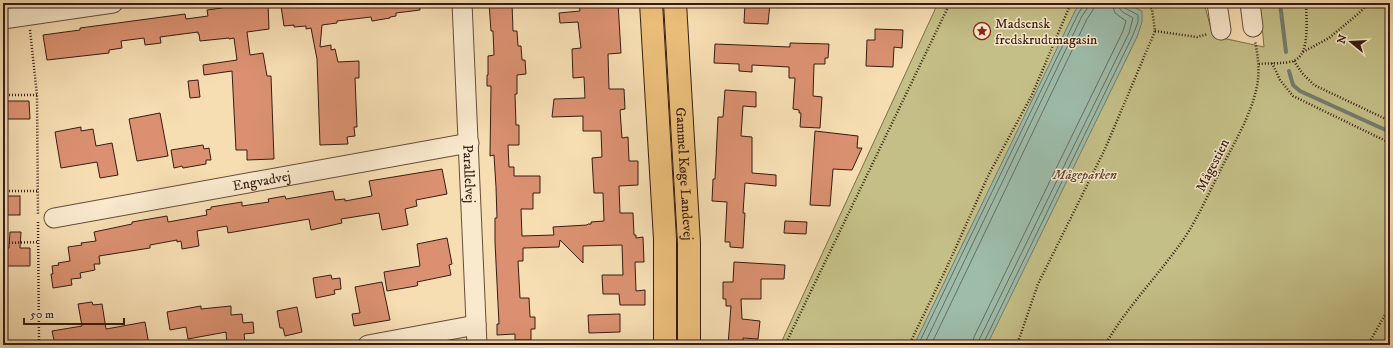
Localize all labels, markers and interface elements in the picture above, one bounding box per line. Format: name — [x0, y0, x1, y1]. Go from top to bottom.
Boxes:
place label: Madsensk fredskrudtmagasin — [995, 15, 1098, 49]
place icon: Madsensk fredskrudtmagasin — [972, 21, 992, 41]
north arrow — [1331, 22, 1371, 62]
text: N — [1334, 33, 1350, 46]
street label: Gammel Køge Landevej — [671, 107, 697, 241]
street label: Mågestien — [1192, 135, 1234, 195]
street label: Parallelvej — [458, 144, 479, 204]
park label: Mågeparken — [1052, 166, 1117, 184]
street label: Engvadvej — [231, 167, 292, 196]
scale bar — [24, 300, 124, 326]
text: 50 m — [30, 307, 54, 322]

